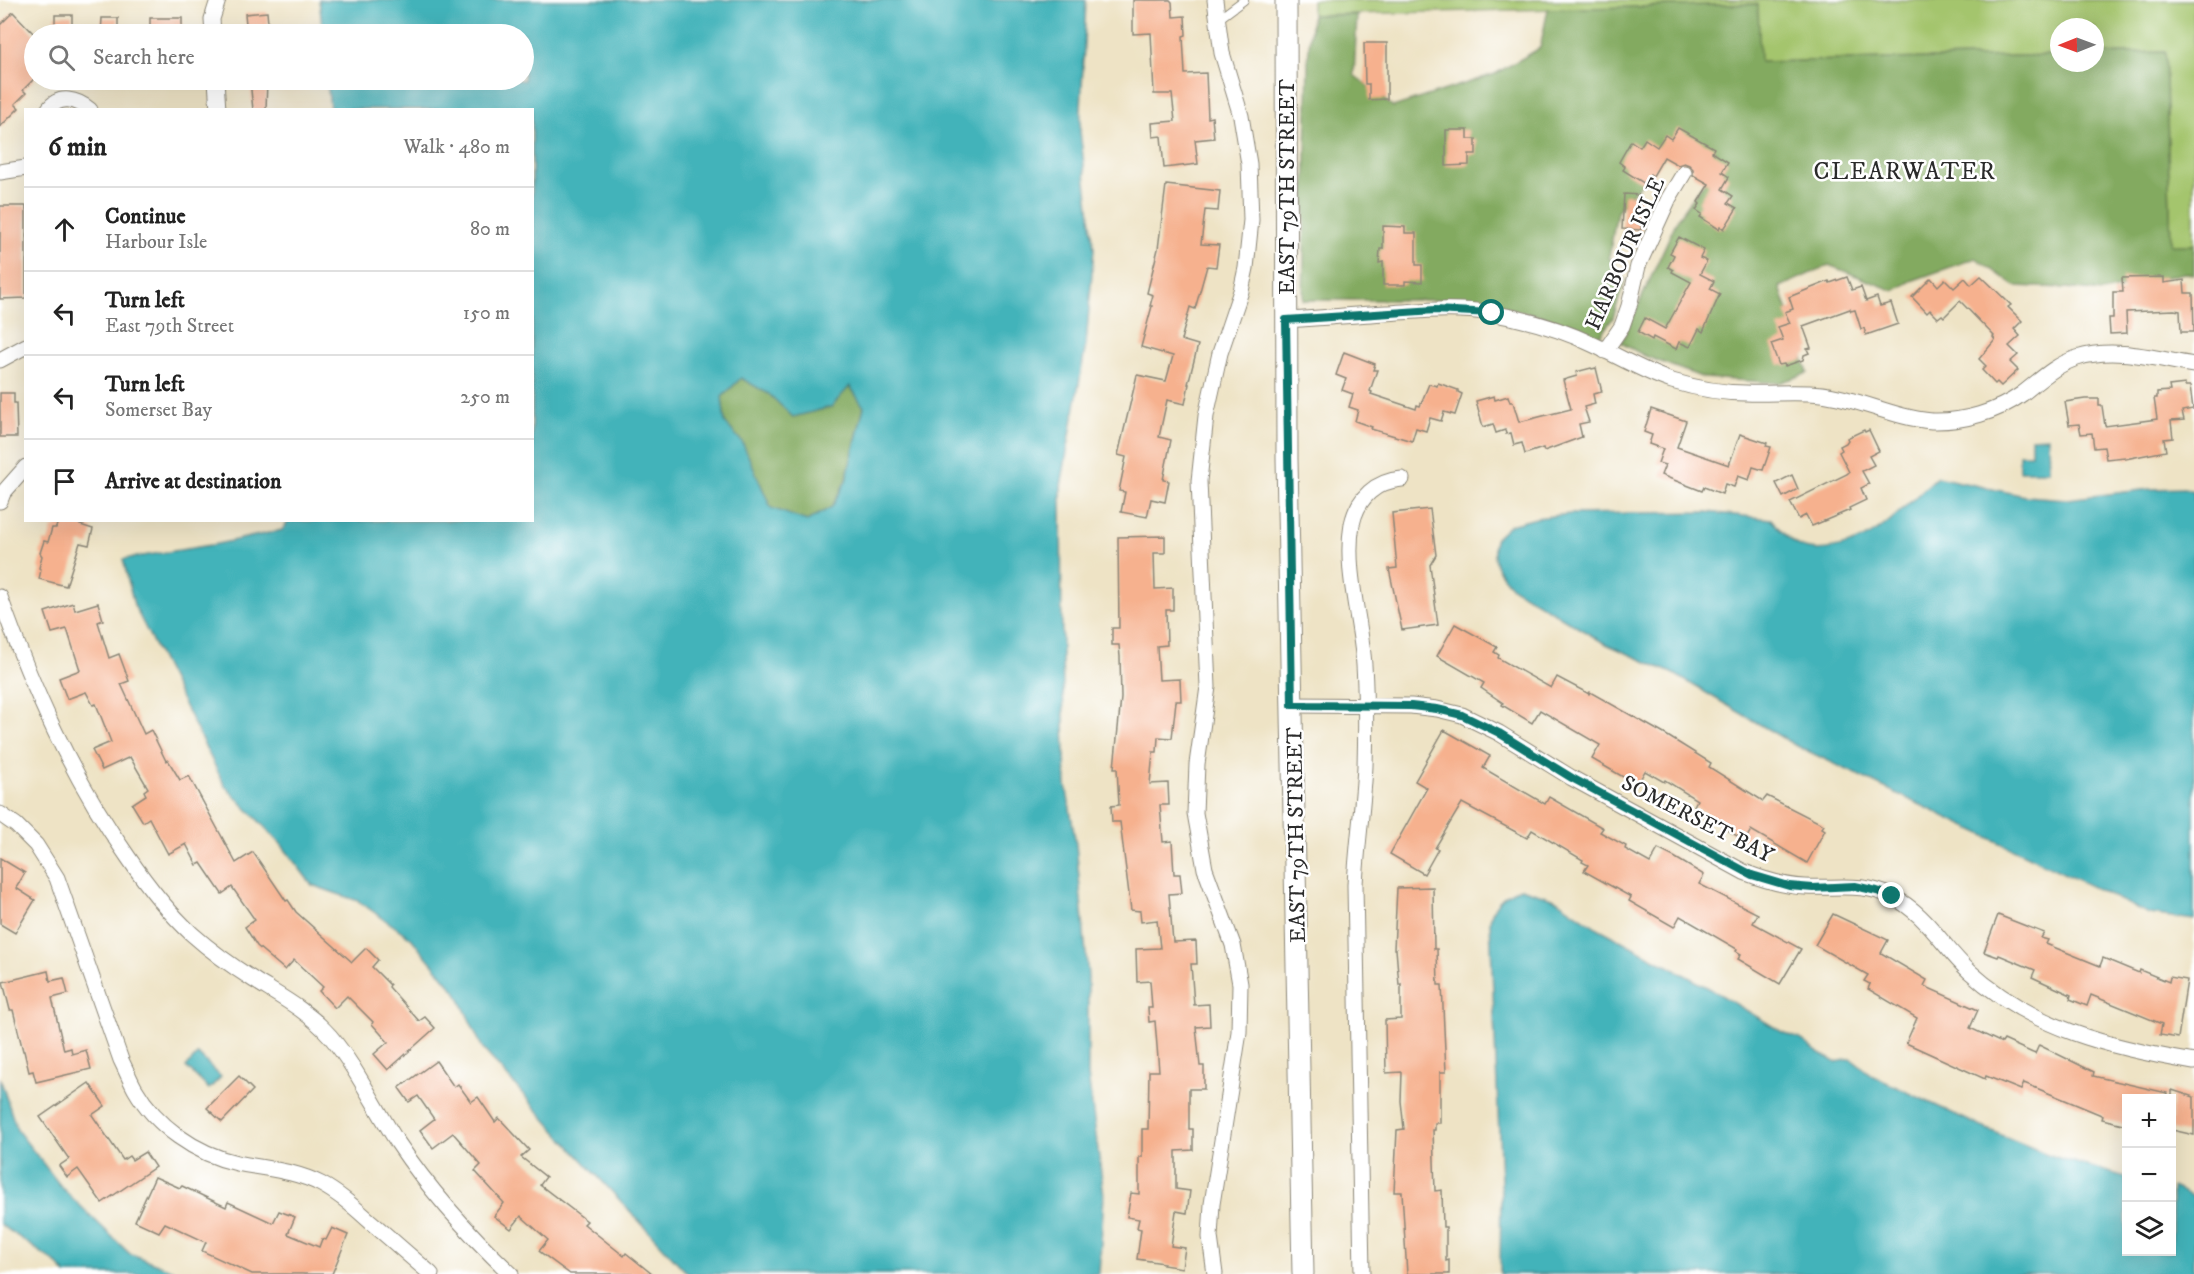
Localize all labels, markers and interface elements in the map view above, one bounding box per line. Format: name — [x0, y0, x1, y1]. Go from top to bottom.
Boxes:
north arrow — [2050, 18, 2104, 72]
search box — [24, 24, 534, 90]
icon: search — [45, 41, 78, 74]
text: Search here — [93, 44, 195, 71]
street label: EAST 79TH STREET — [1274, 79, 1301, 295]
text: 6 min — [48, 131, 107, 164]
text: Walk · 480 m — [403, 135, 510, 160]
district label: CLEARWATER — [1813, 157, 1997, 187]
street label: HARBOUR ISLE — [1580, 173, 1671, 334]
text: Continue — [105, 203, 186, 230]
icon: ahead — [48, 213, 81, 246]
text: 80 m — [470, 217, 510, 242]
text: Harbour Isle — [105, 230, 207, 255]
text: Turn left — [105, 287, 185, 314]
icon: left — [48, 297, 81, 330]
route start — [1478, 299, 1504, 325]
text: 150 m — [463, 301, 510, 326]
text: East 79th Street — [105, 314, 234, 339]
text: Turn left — [105, 371, 185, 398]
icon: left — [48, 381, 81, 414]
text: 250 m — [460, 385, 510, 410]
text: Somerset Bay — [105, 398, 212, 423]
icon: arrive — [48, 465, 81, 498]
text: Arrive at destination — [105, 468, 282, 495]
street label: EAST 79TH STREET — [1281, 727, 1312, 943]
street label: SOMERSET BAY — [1617, 769, 1779, 870]
route end — [1878, 882, 1904, 908]
map controls — [2122, 1094, 2176, 1256]
button: + — [2122, 1094, 2176, 1148]
button: − — [2122, 1148, 2176, 1202]
button: layers — [2122, 1202, 2176, 1256]

